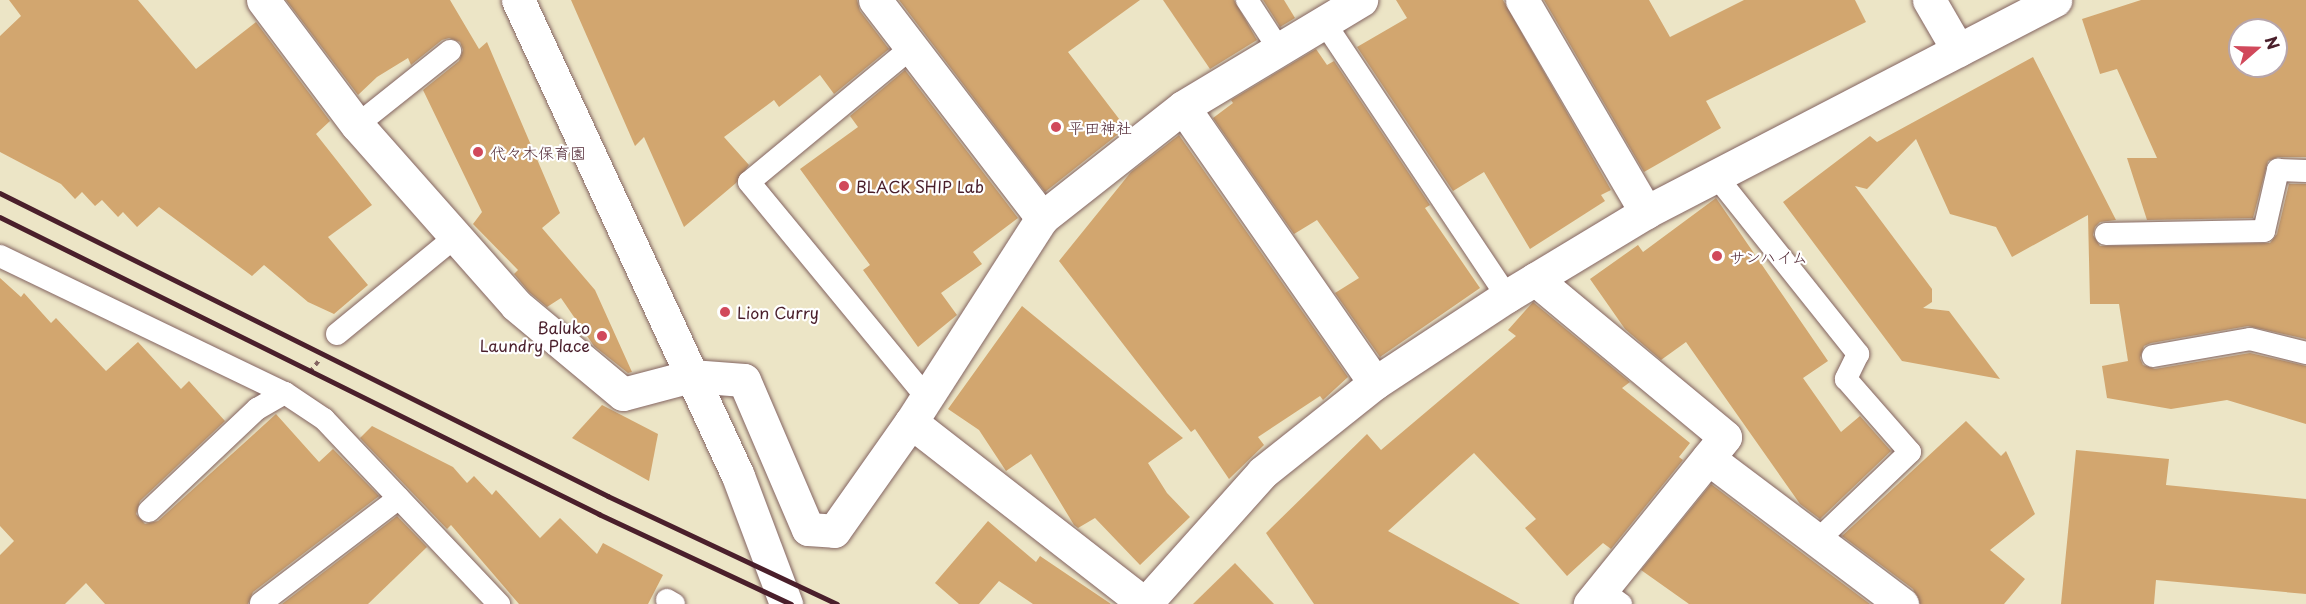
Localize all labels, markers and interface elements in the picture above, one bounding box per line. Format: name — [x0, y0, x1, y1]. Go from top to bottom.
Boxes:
north arrow — [2228, 18, 2288, 78]
text: N — [2260, 32, 2286, 53]
place label: 平田神社 — [1068, 117, 1132, 137]
marker: 平田神社 — [1049, 120, 1063, 134]
place label: 代々木保育園 — [490, 142, 586, 162]
marker: 代々木保育園 — [471, 145, 485, 159]
place label: BLACK SHIP Lab — [856, 176, 988, 196]
marker: BLACK SHIP Lab — [837, 179, 851, 193]
place label: サンハイム — [1729, 246, 1809, 266]
marker: サンハイム — [1710, 249, 1724, 263]
place label: Lion Curry — [737, 302, 819, 322]
marker: Lion Curry — [718, 305, 732, 319]
place label: Baluko Laundry Place — [480, 317, 590, 355]
marker: Baluko Laundry Place — [595, 329, 609, 343]

